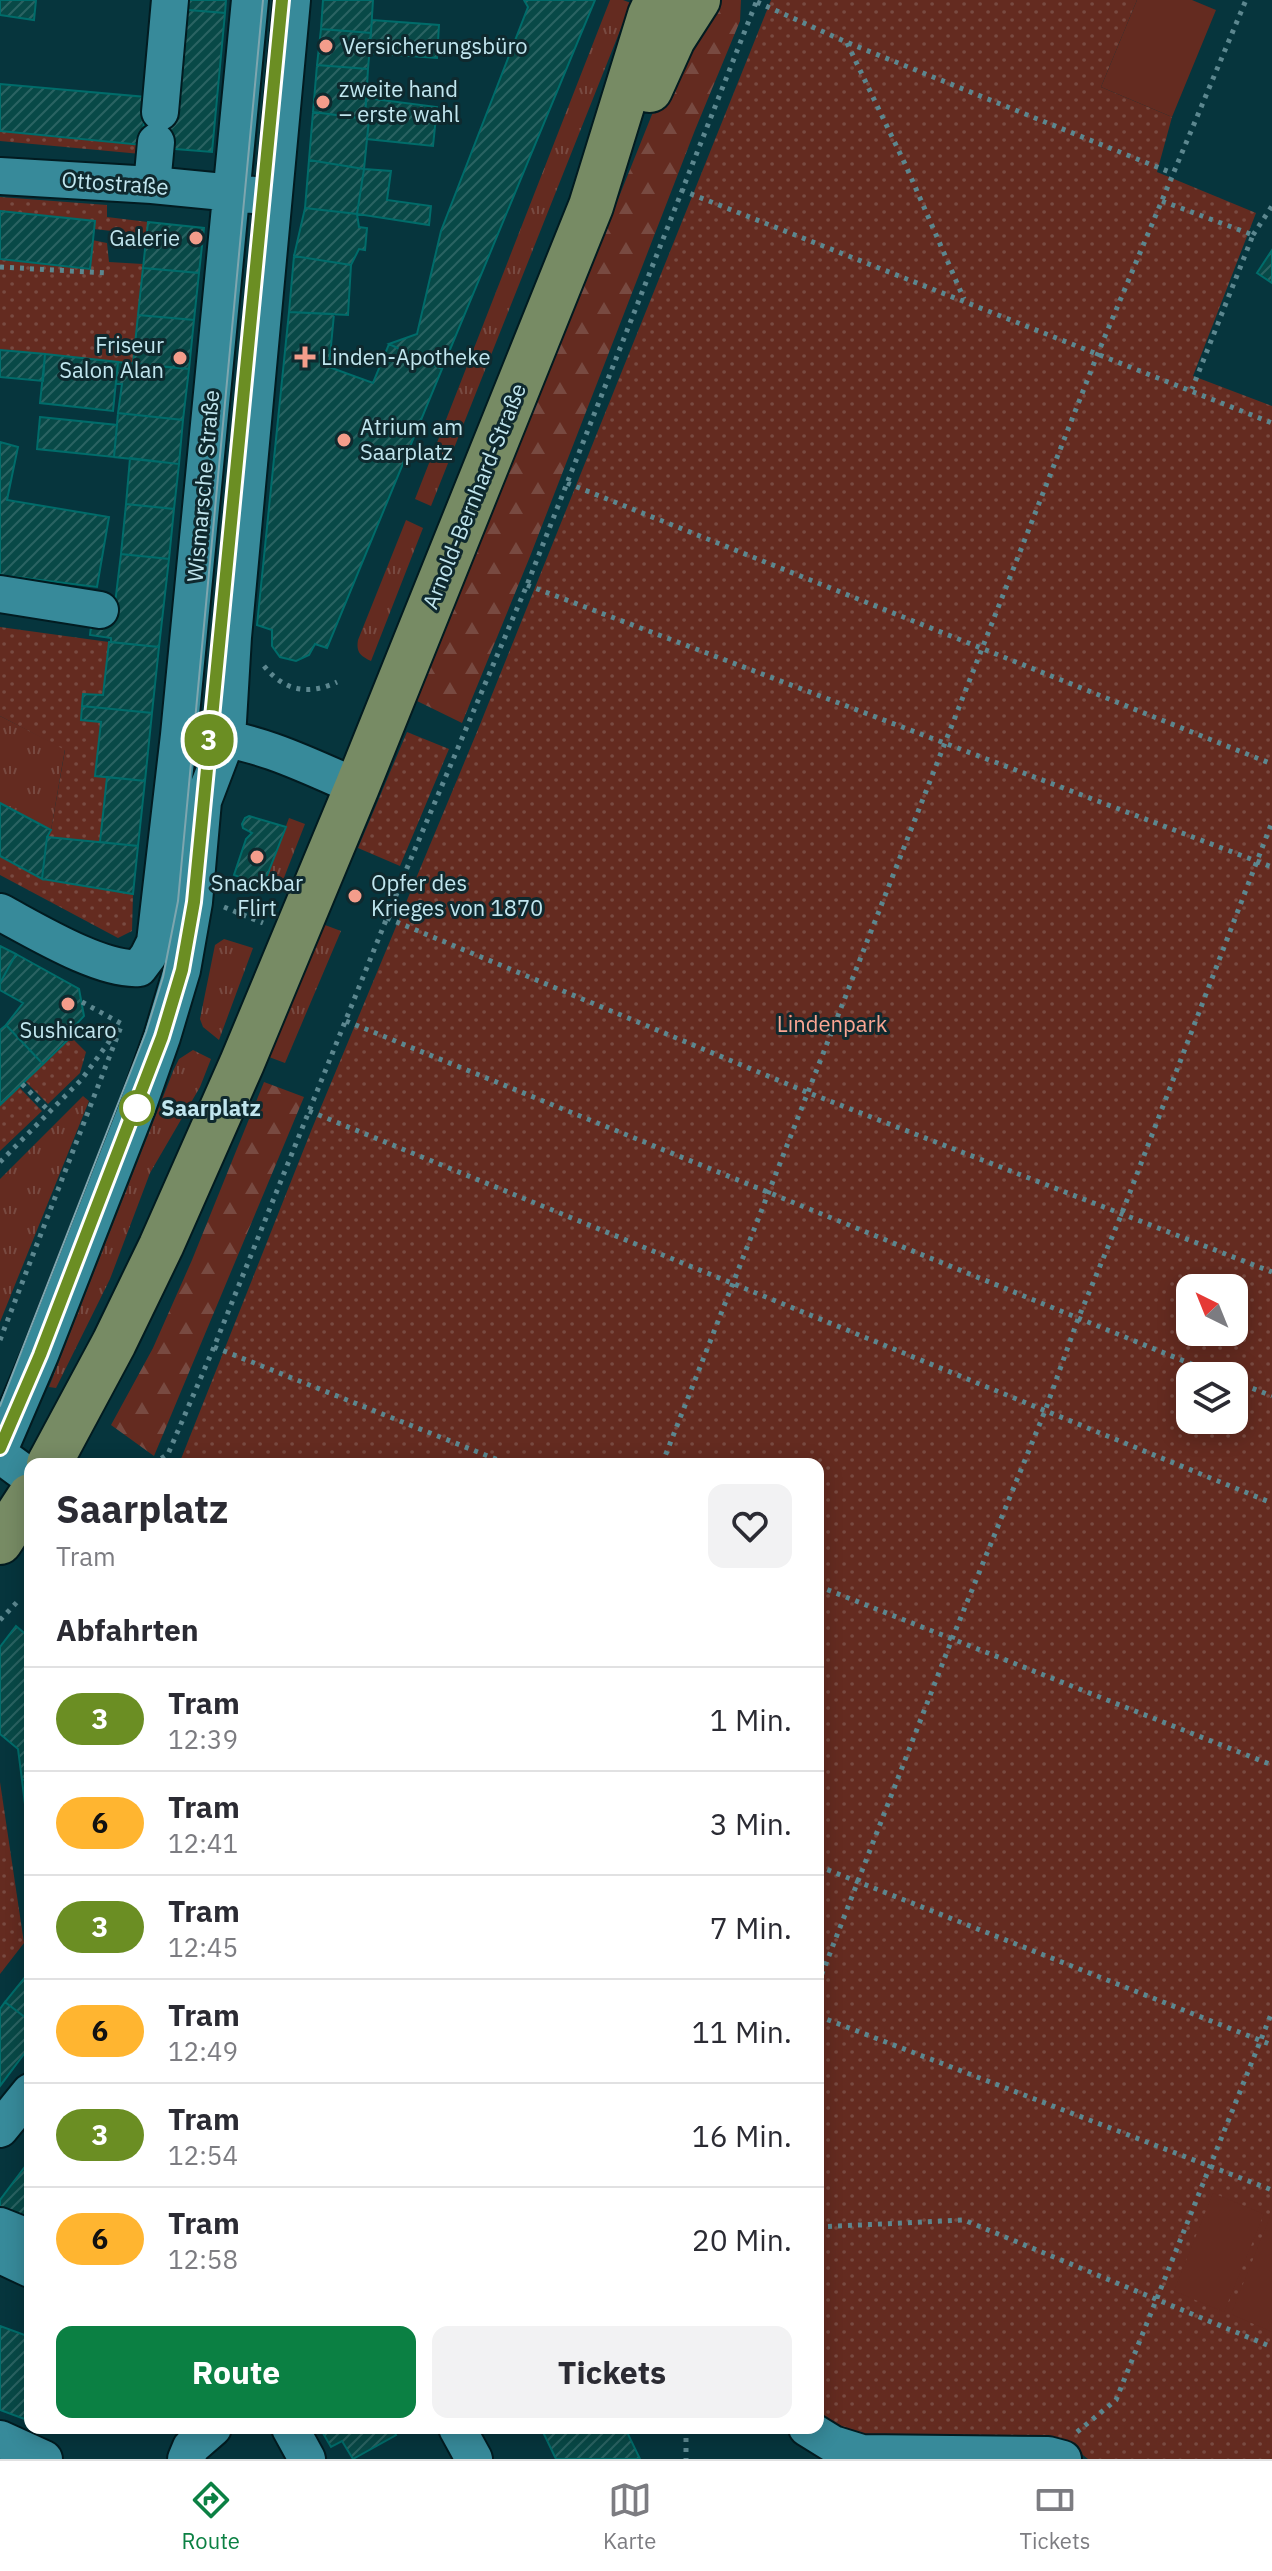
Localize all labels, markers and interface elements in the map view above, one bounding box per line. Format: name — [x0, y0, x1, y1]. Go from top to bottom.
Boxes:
place label: Versicherungsbüro — [342, 31, 528, 60]
marker: Versicherungsbüro — [317, 37, 335, 55]
place label: zweite hand – erste wahl — [339, 74, 460, 128]
marker: zweite hand – erste wahl — [314, 93, 332, 111]
street label: Ottostraße — [61, 164, 170, 201]
place label: Galerie — [109, 223, 180, 252]
marker: Galerie — [187, 229, 205, 247]
place label: Friseur Salon Alan — [59, 330, 164, 384]
place label: Linden-Apotheke — [321, 342, 490, 371]
marker: Linden-Apotheke — [296, 348, 314, 366]
marker: Friseur Salon Alan — [171, 349, 189, 367]
street label: Arnold-Bernhard-Straße — [415, 379, 532, 613]
street label: Wismarsche Straße — [180, 389, 225, 583]
place label: Atrium am Saarplatz — [360, 412, 463, 466]
marker: Atrium am Saarplatz — [335, 431, 353, 449]
line badge: 3 — [183, 714, 235, 766]
text: 3 — [201, 721, 217, 758]
marker: Snackbar Flirt — [248, 848, 266, 866]
place label: Snackbar Flirt — [211, 868, 303, 922]
place label: Opfer des Krieges von 1870 — [371, 868, 543, 922]
marker: Opfer des Krieges von 1870 — [346, 887, 364, 905]
marker: Sushicaro — [59, 995, 77, 1013]
park label: Lindenpark — [777, 1009, 888, 1038]
place label: Sushicaro — [19, 1015, 117, 1044]
marker: Saarplatz — [120, 1091, 154, 1125]
place label: Saarplatz — [161, 1093, 261, 1122]
north arrow — [1176, 1274, 1248, 1346]
map controls — [1176, 1274, 1248, 1434]
button: layers — [1176, 1362, 1248, 1434]
text: Saarplatz — [56, 1484, 229, 1533]
button: heart — [708, 1484, 792, 1568]
text: Tram — [56, 1539, 116, 1573]
text: Abfahrten — [56, 1610, 199, 1649]
text: Tram — [168, 1683, 240, 1722]
text: 3 — [92, 1700, 108, 1737]
text: 1 Min. — [710, 1700, 792, 1739]
text: 12:39 — [168, 1722, 238, 1756]
text: Tram — [168, 1787, 240, 1826]
text: 6 — [92, 1804, 108, 1841]
text: 3 Min. — [710, 1804, 792, 1843]
text: 12:41 — [168, 1826, 238, 1860]
text: Tram — [168, 1891, 240, 1930]
text: 3 — [92, 1908, 108, 1945]
text: 7 Min. — [710, 1908, 792, 1947]
text: 12:45 — [168, 1930, 238, 1964]
text: Tram — [168, 1995, 240, 2034]
text: 6 — [92, 2012, 108, 2049]
text: 11 Min. — [692, 2012, 792, 2051]
text: 12:49 — [168, 2034, 238, 2068]
text: Tram — [168, 2099, 240, 2138]
text: 3 — [92, 2116, 108, 2153]
text: 16 Min. — [692, 2116, 792, 2155]
text: 12:54 — [168, 2138, 238, 2172]
text: Tram — [168, 2203, 240, 2242]
text: 6 — [92, 2220, 108, 2257]
text: 20 Min. — [692, 2220, 792, 2259]
text: 12:58 — [168, 2242, 238, 2276]
button: Route — [56, 2326, 416, 2418]
button: Tickets — [432, 2326, 792, 2418]
tab: Route — [182, 2478, 240, 2555]
tab: Karte — [603, 2478, 656, 2555]
tab: Tickets — [1020, 2478, 1090, 2555]

